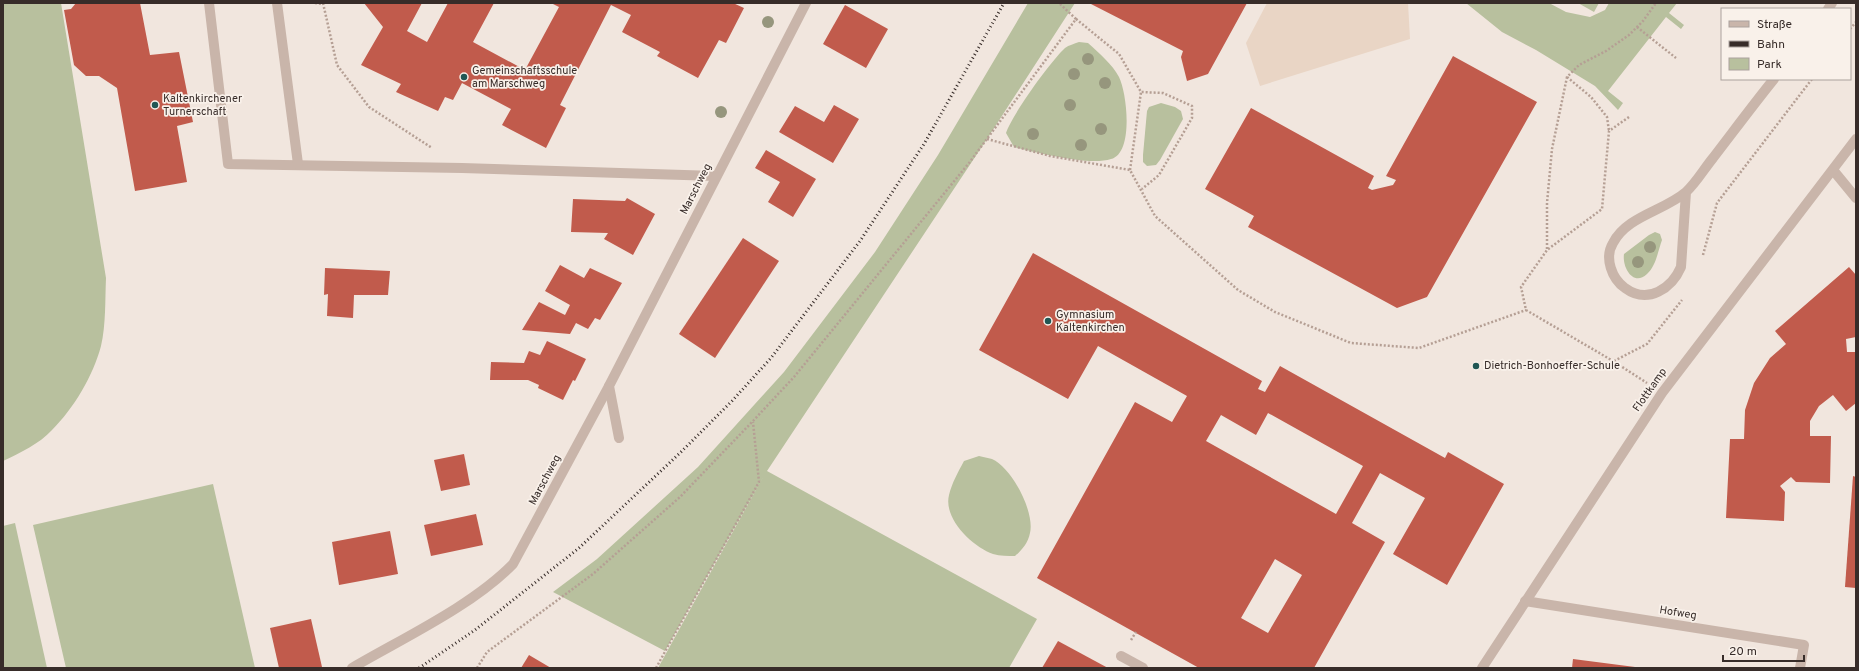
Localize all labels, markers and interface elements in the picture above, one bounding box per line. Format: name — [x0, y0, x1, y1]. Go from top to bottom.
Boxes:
legend — [1721, 8, 1851, 80]
text: Straße — [1757, 17, 1792, 33]
text: Bahn — [1757, 37, 1785, 53]
text: Park — [1757, 57, 1782, 73]
place label: Gemeinschaftsschule am Marschweg — [472, 64, 577, 91]
marker: Gemeinschaftsschule am Marschweg — [459, 72, 469, 82]
place label: Kaltenkirchener Turnerschaft — [163, 92, 243, 119]
marker: Kaltenkirchener Turnerschaft — [150, 100, 160, 110]
street label: Marschweg — [677, 161, 715, 217]
place label: Gymnasium Kaltenkirchen — [1056, 308, 1125, 335]
marker: Gymnasium Kaltenkirchen — [1043, 316, 1053, 326]
place label: Dietrich-Bonhoeffer-Schule — [1484, 359, 1620, 373]
marker: Dietrich-Bonhoeffer-Schule — [1471, 361, 1481, 371]
street label: Flottkamp — [1630, 365, 1670, 415]
street label: Marschweg — [526, 452, 564, 508]
street label: Hofweg — [1658, 603, 1698, 623]
scale bar — [1723, 637, 1804, 663]
text: 20 m — [1729, 644, 1757, 660]

